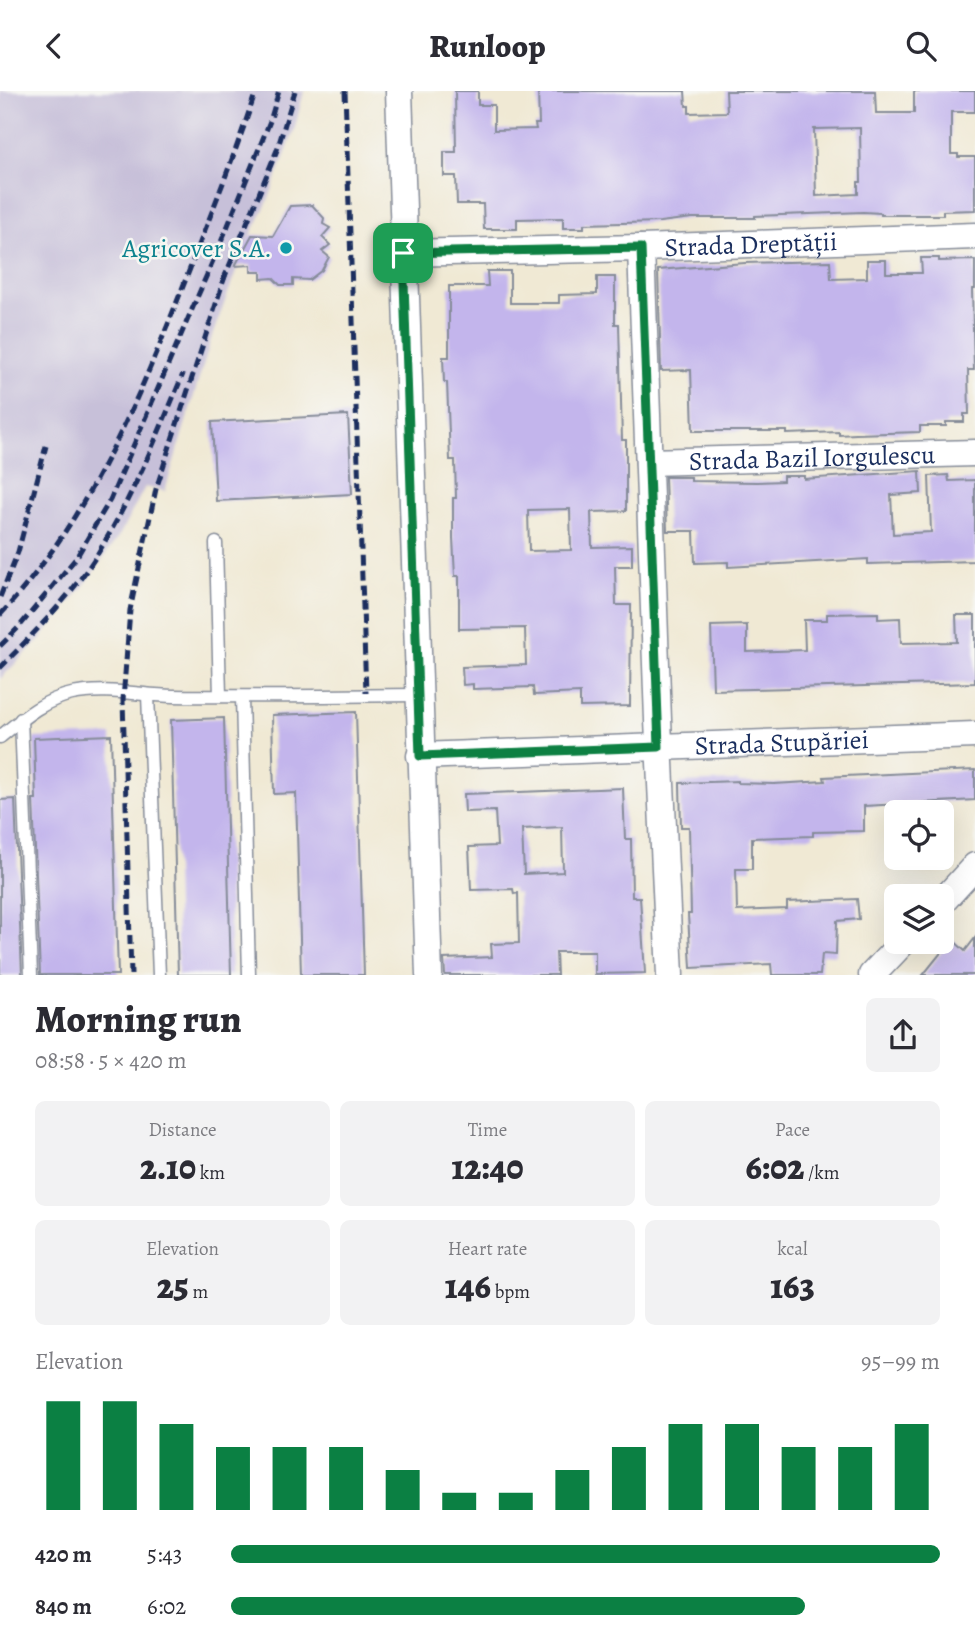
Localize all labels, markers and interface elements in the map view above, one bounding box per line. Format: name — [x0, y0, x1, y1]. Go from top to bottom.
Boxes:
text: Runloop — [429, 24, 546, 68]
icon: back — [35, 27, 73, 65]
icon: search — [902, 27, 940, 65]
pin — [373, 223, 433, 283]
street label: Strada Dreptății — [664, 224, 838, 265]
place label: Agricover S.A. — [121, 231, 272, 266]
icon: arrive — [384, 234, 422, 272]
marker: Agricover S.A. — [278, 240, 294, 256]
street label: Strada Bazil Iorgulescu — [688, 437, 937, 479]
street label: Strada Stupăriei — [694, 722, 869, 764]
map controls — [884, 800, 954, 954]
button: locate — [884, 800, 954, 870]
button: layers — [884, 884, 954, 954]
text: Morning run — [35, 993, 242, 1045]
button: share — [866, 998, 940, 1072]
text: 08:58 · 5 × 420 m — [35, 1045, 187, 1076]
text: Distance — [148, 1117, 217, 1143]
text: Time — [468, 1117, 507, 1143]
text: Pace — [775, 1117, 810, 1143]
text: 2.10 — [140, 1143, 196, 1191]
text: 12:40 — [451, 1143, 524, 1191]
text: 6:02 — [745, 1143, 804, 1191]
text: km — [196, 1160, 225, 1186]
text: /km — [804, 1160, 840, 1186]
text: Elevation — [146, 1236, 219, 1262]
text: Heart rate — [448, 1236, 527, 1262]
text: kcal — [777, 1236, 808, 1262]
text: 25 — [157, 1262, 189, 1310]
text: 146 — [445, 1262, 491, 1310]
text: 163 — [770, 1262, 815, 1310]
text: m — [189, 1279, 208, 1305]
text: bpm — [491, 1279, 530, 1305]
text: Elevation — [35, 1346, 123, 1377]
text: 95–99 m — [861, 1346, 940, 1377]
text: 420 m — [35, 1539, 92, 1570]
text: 5:43 — [147, 1539, 182, 1570]
text: 840 m — [35, 1591, 92, 1622]
text: 6:02 — [147, 1591, 186, 1622]

